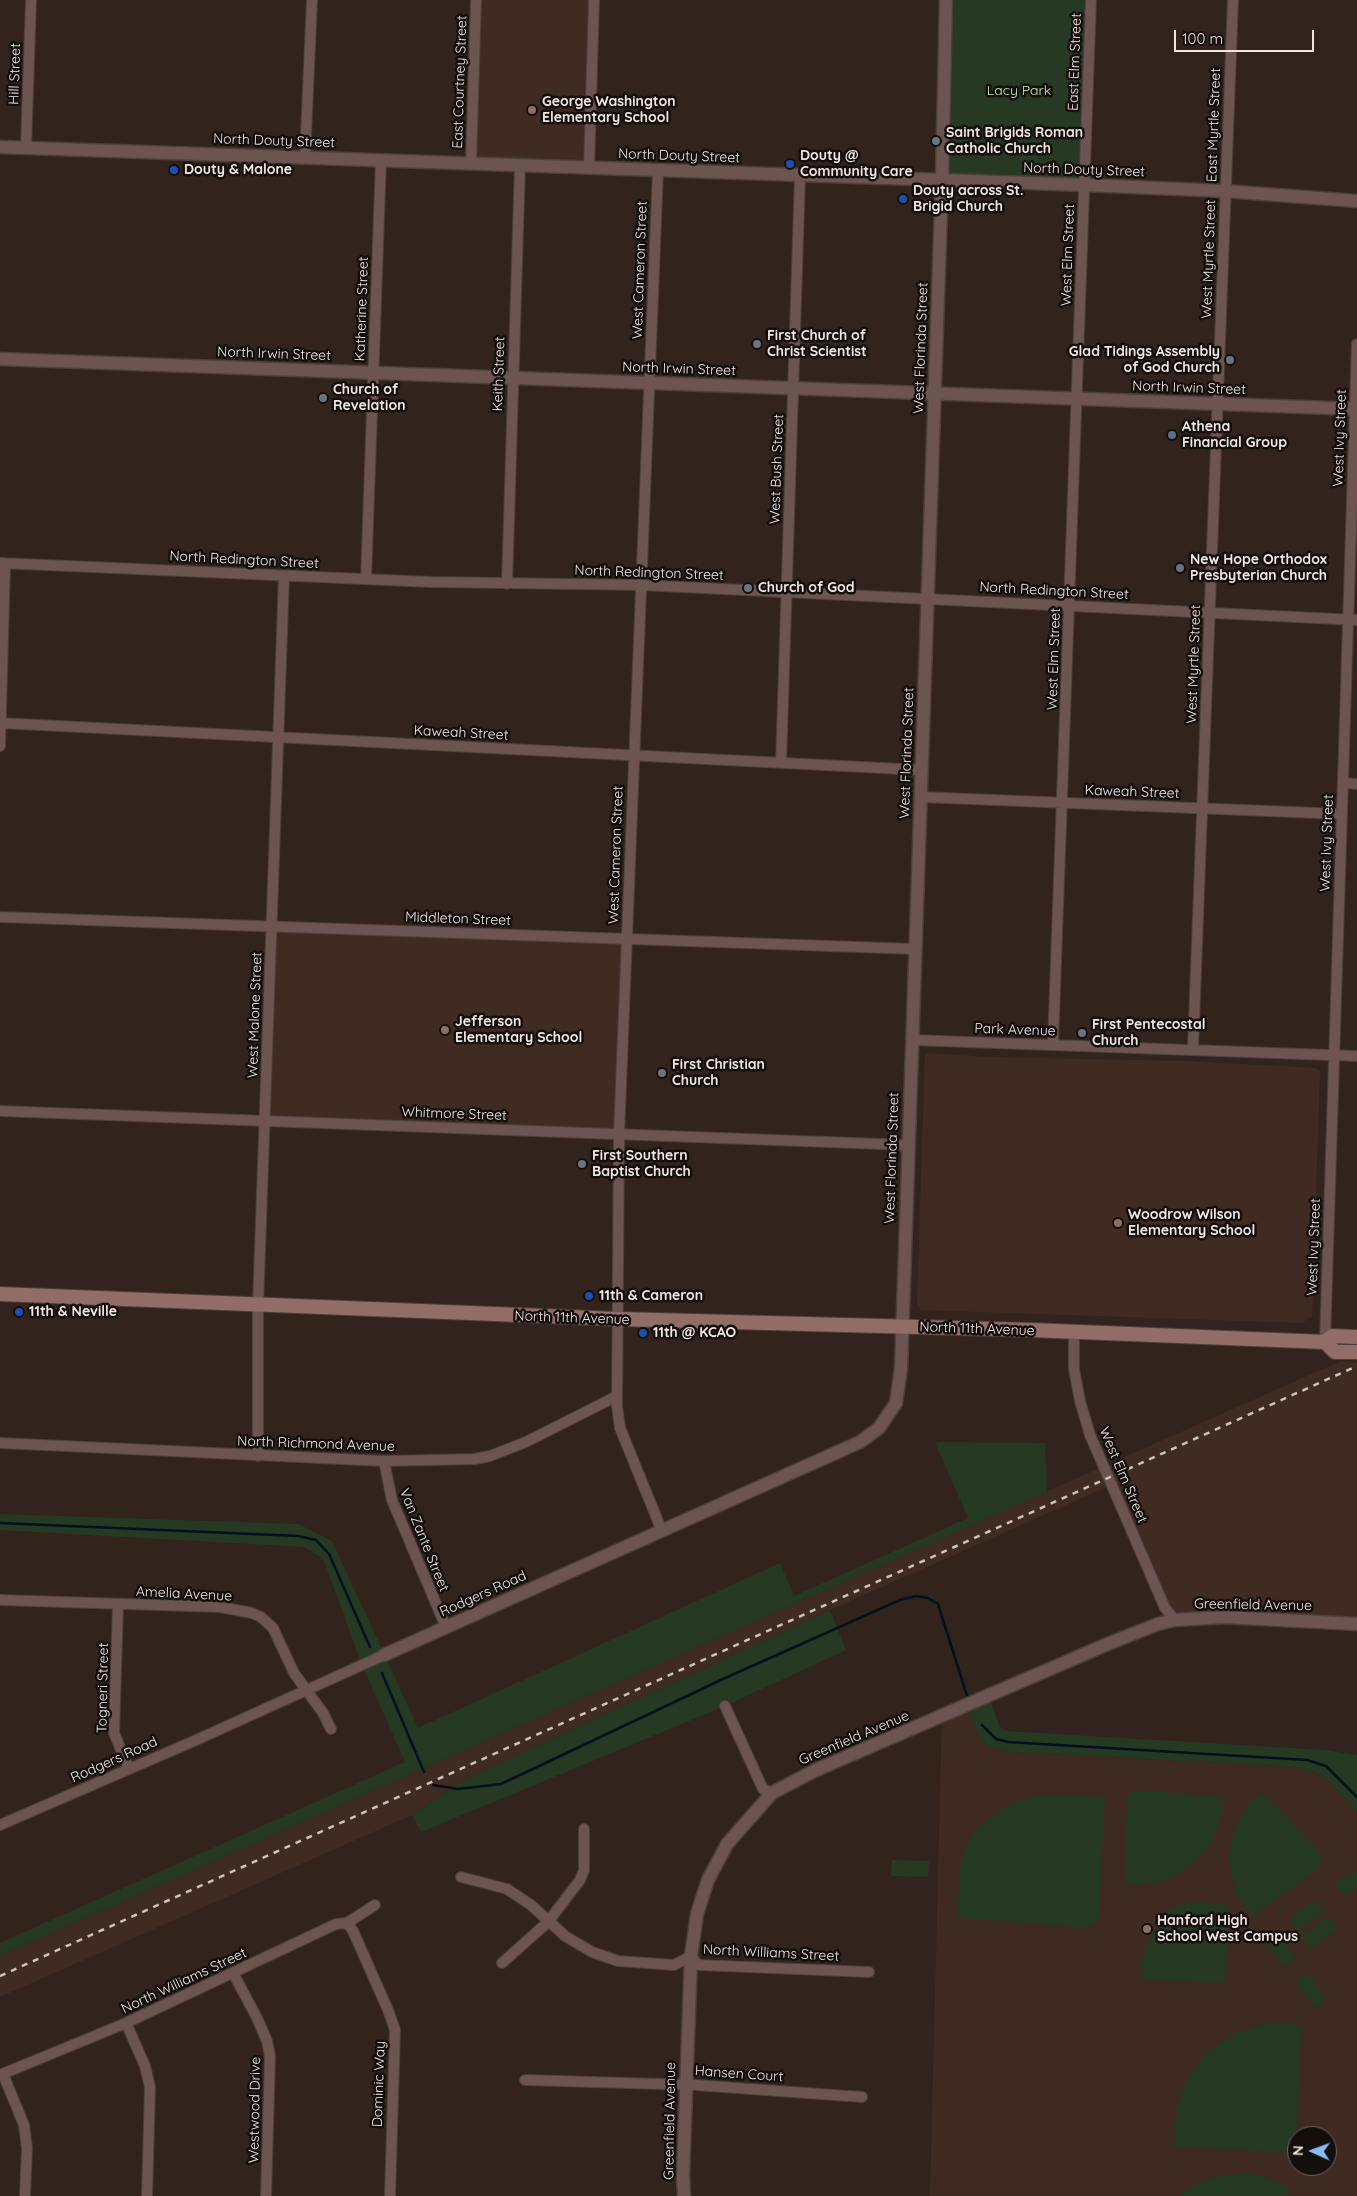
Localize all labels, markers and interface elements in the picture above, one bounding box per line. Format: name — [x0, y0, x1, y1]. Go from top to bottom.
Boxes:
street label: East Elm Street — [1065, 13, 1085, 111]
street label: East Courtney Street — [449, 15, 471, 149]
scale bar — [1177, 20, 1317, 52]
text: 100 m — [1182, 29, 1223, 48]
street label: Hill Street — [6, 43, 24, 105]
street label: East Myrtle Street — [1204, 68, 1224, 182]
park label: Lacy Park — [987, 83, 1051, 99]
place label: George Washington Elementary School — [542, 94, 676, 126]
marker: George Washington Elementary School — [526, 104, 538, 116]
place label: Saint Brigids Roman Catholic Church — [946, 125, 1083, 158]
street label: North Douty Street — [213, 130, 335, 152]
marker: Saint Brigids Roman Catholic Church — [930, 135, 942, 147]
street label: North Douty Street — [618, 145, 740, 167]
place label: Douty @ Community Care — [800, 148, 913, 180]
marker: Douty @ Community Care — [784, 158, 796, 170]
street label: North Douty Street — [1023, 159, 1145, 181]
place label: Douty & Malone — [184, 162, 292, 178]
marker: Douty & Malone — [168, 164, 180, 176]
place label: Douty across St. Brigid Church — [913, 183, 1024, 216]
marker: Douty across St. Brigid Church — [897, 193, 909, 205]
street label: West Myrtle Street — [1199, 199, 1219, 319]
street label: West Cameron Street — [629, 201, 651, 339]
street label: West Elm Street — [1058, 204, 1078, 306]
street label: Katherine Street — [352, 256, 372, 362]
street label: West Florinda Street — [910, 282, 932, 414]
place label: First Church of Christ Scientist — [767, 328, 867, 361]
street label: Keith Street — [489, 336, 509, 412]
marker: First Church of Christ Scientist — [751, 338, 763, 350]
street label: North Irwin Street — [217, 344, 331, 364]
place label: Glad Tidings Assembly of God Church — [1069, 344, 1220, 377]
marker: Glad Tidings Assembly of God Church — [1224, 354, 1236, 366]
street label: North Irwin Street — [622, 359, 736, 379]
street label: North Irwin Street — [1132, 378, 1246, 398]
place label: Church of Revelation — [333, 382, 405, 414]
street label: West Ivy Street — [1330, 389, 1350, 487]
marker: Church of Revelation — [317, 392, 329, 404]
street label: West Bush Street — [767, 414, 787, 524]
place label: Athena Financial Group — [1182, 419, 1287, 452]
marker: Athena Financial Group — [1166, 429, 1178, 441]
street label: North Redington Street — [169, 548, 319, 572]
place label: New Hope Orthodox Presbyterian Church — [1190, 552, 1327, 584]
street label: North Redington Street — [574, 562, 724, 584]
marker: New Hope Orthodox Presbyterian Church — [1174, 562, 1186, 574]
street label: North Redington Street — [979, 579, 1129, 603]
place label: Church of God — [758, 580, 854, 596]
marker: Church of God — [742, 582, 754, 594]
street label: West Myrtle Street — [1184, 604, 1204, 724]
street label: West Elm Street — [1044, 608, 1064, 710]
street label: West Florinda Street — [896, 687, 918, 819]
street label: Kaweah Street — [413, 722, 509, 744]
street label: Kaweah Street — [1084, 782, 1180, 802]
street label: West Cameron Street — [605, 786, 627, 924]
street label: West Ivy Street — [1317, 794, 1337, 892]
street label: Middleton Street — [405, 909, 511, 929]
street label: West Malone Street — [244, 952, 266, 1078]
place label: Jefferson Elementary School — [455, 1014, 582, 1046]
place label: First Pentecostal Church — [1092, 1017, 1206, 1050]
street label: Park Avenue — [974, 1020, 1056, 1040]
marker: Jefferson Elementary School — [439, 1024, 451, 1036]
marker: First Pentecostal Church — [1076, 1027, 1088, 1039]
place label: First Christian Church — [672, 1057, 765, 1090]
marker: First Christian Church — [656, 1067, 668, 1079]
street label: West Florinda Street — [881, 1092, 903, 1224]
street label: Whitmore Street — [401, 1104, 507, 1124]
place label: First Southern Baptist Church — [592, 1148, 691, 1180]
marker: First Southern Baptist Church — [576, 1158, 588, 1170]
street label: West Ivy Street — [1304, 1198, 1324, 1296]
place label: Woodrow Wilson Elementary School — [1128, 1207, 1255, 1240]
marker: Woodrow Wilson Elementary School — [1112, 1217, 1124, 1229]
place label: 11th & Cameron — [599, 1288, 703, 1304]
marker: 11th & Cameron — [583, 1290, 595, 1302]
place label: 11th & Neville — [29, 1304, 117, 1320]
marker: 11th & Neville — [13, 1306, 25, 1318]
street label: North 11th Avenue — [514, 1308, 630, 1328]
street label: North 11th Avenue — [919, 1319, 1035, 1339]
place label: 11th @ KCAO — [653, 1325, 736, 1341]
marker: 11th @ KCAO — [637, 1327, 649, 1339]
street label: West Elm Street — [1095, 1425, 1151, 1525]
street label: North Richmond Avenue — [237, 1433, 395, 1455]
street label: Van Zante Street — [396, 1486, 452, 1594]
street label: Rodgers Road — [437, 1567, 529, 1621]
street label: Amelia Avenue — [136, 1583, 232, 1605]
street label: Greenfield Avenue — [1194, 1596, 1312, 1614]
street label: Togneri Street — [94, 1643, 112, 1733]
street label: Greenfield Avenue — [796, 1707, 912, 1769]
street label: Rodgers Road — [68, 1733, 160, 1787]
place label: Hanford High School West Campus — [1157, 1913, 1298, 1945]
marker: Hanford High School West Campus — [1141, 1923, 1153, 1935]
street label: North Williams Street — [702, 1941, 840, 1965]
street label: North Williams Street — [119, 1945, 249, 2017]
street label: Dominic Way — [369, 2041, 389, 2127]
street label: Westwood Drive — [246, 2057, 264, 2163]
street label: Greenfield Avenue — [661, 2062, 679, 2180]
street label: Hansen Court — [694, 2063, 784, 2085]
north arrow — [1287, 2126, 1337, 2176]
text: N — [1289, 2145, 1307, 2156]

